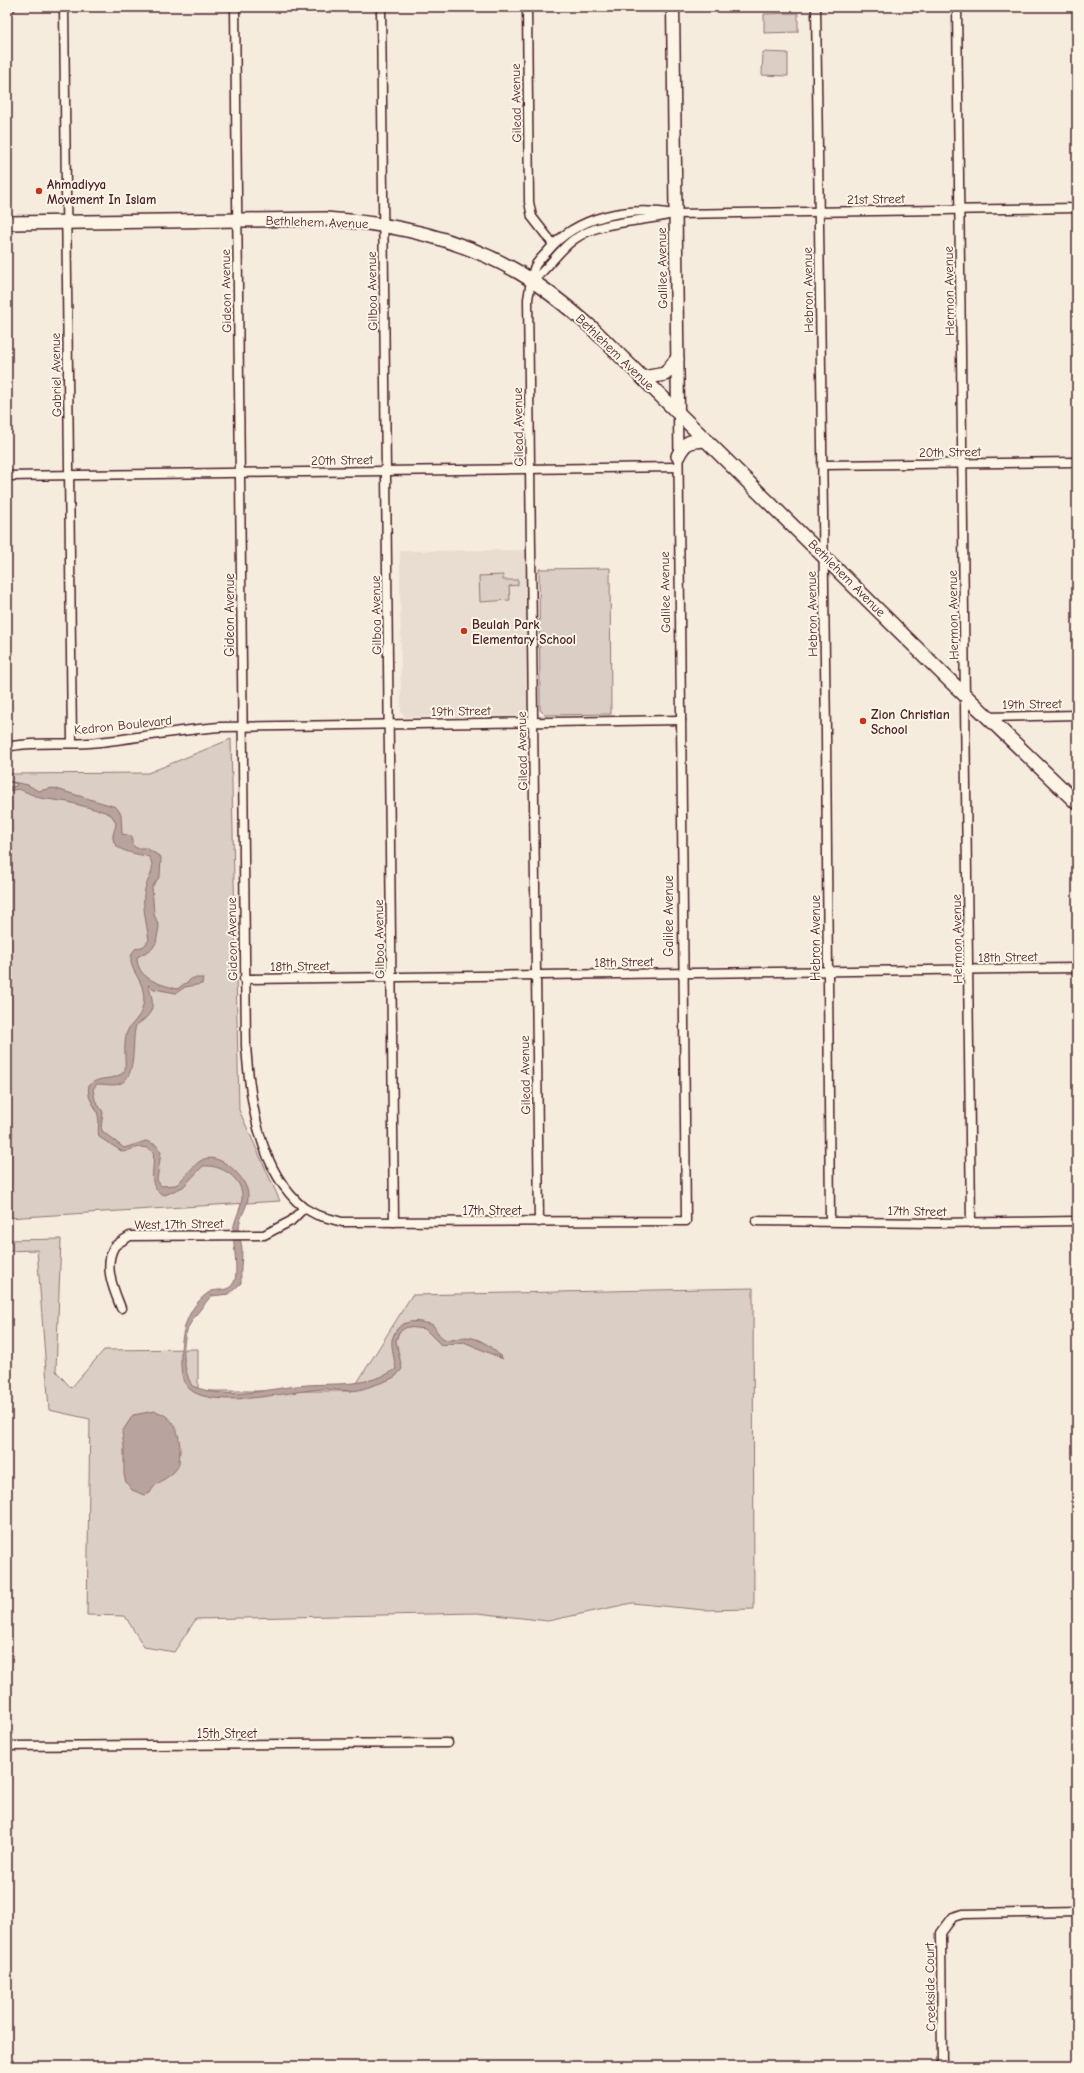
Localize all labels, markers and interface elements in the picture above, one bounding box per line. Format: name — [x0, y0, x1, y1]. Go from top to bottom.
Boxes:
street label: Gilead Avenue — [508, 63, 524, 143]
place label: Ahmadiyya Movement In Islam — [47, 177, 156, 207]
marker: Ahmadiyya Movement In Islam — [34, 186, 44, 196]
street label: 21st Street — [847, 191, 906, 207]
street label: Bethlehem Avenue — [265, 213, 369, 231]
street label: Galilee Avenue — [654, 227, 670, 309]
street label: Hermon Avenue — [941, 245, 957, 336]
street label: Hebron Avenue — [800, 246, 816, 333]
street label: Gideon Avenue — [218, 249, 234, 333]
street label: Gilboa Avenue — [364, 251, 380, 331]
street label: Bethlehem Avenue — [573, 311, 658, 393]
street label: Gabriel Avenue — [48, 332, 64, 417]
street label: Gilead Avenue — [510, 387, 526, 467]
street label: 20th Street — [919, 444, 983, 460]
street label: 20th Street — [311, 452, 375, 468]
street label: Bethlehem Avenue — [805, 536, 889, 620]
street label: Galilee Avenue — [657, 551, 673, 633]
street label: Hermon Avenue — [945, 569, 961, 660]
street label: Hebron Avenue — [804, 570, 820, 657]
street label: Gideon Avenue — [222, 573, 237, 657]
street label: Gilboa Avenue — [368, 575, 384, 655]
place label: Beulah Park Elementary School — [472, 617, 576, 647]
marker: Beulah Park Elementary School — [459, 626, 469, 636]
street label: 19th Street — [1002, 696, 1063, 712]
street label: 19th Street — [431, 703, 492, 719]
place label: Zion Christian School — [871, 707, 950, 737]
street label: Gilead Avenue — [514, 711, 530, 791]
street label: Kedron Boulevard — [73, 712, 173, 738]
marker: Zion Christian School — [858, 716, 868, 726]
street label: Galilee Avenue — [661, 875, 676, 957]
street label: Hermon Avenue — [949, 893, 965, 984]
street label: Hebron Avenue — [808, 895, 823, 981]
street label: Gideon Avenue — [224, 897, 240, 981]
street label: Gilboa Avenue — [371, 899, 387, 979]
street label: 18th Street — [978, 949, 1039, 965]
street label: 18th Street — [594, 954, 655, 970]
street label: 18th Street — [270, 958, 331, 974]
street label: Gilead Avenue — [517, 1035, 533, 1115]
street label: 17th Street — [463, 1203, 523, 1218]
street label: 17th Street — [887, 1203, 948, 1219]
street label: West 17th Street — [134, 1216, 225, 1232]
street label: 15th Street — [197, 1726, 258, 1741]
street label: Creekside Court — [922, 1941, 938, 2031]

